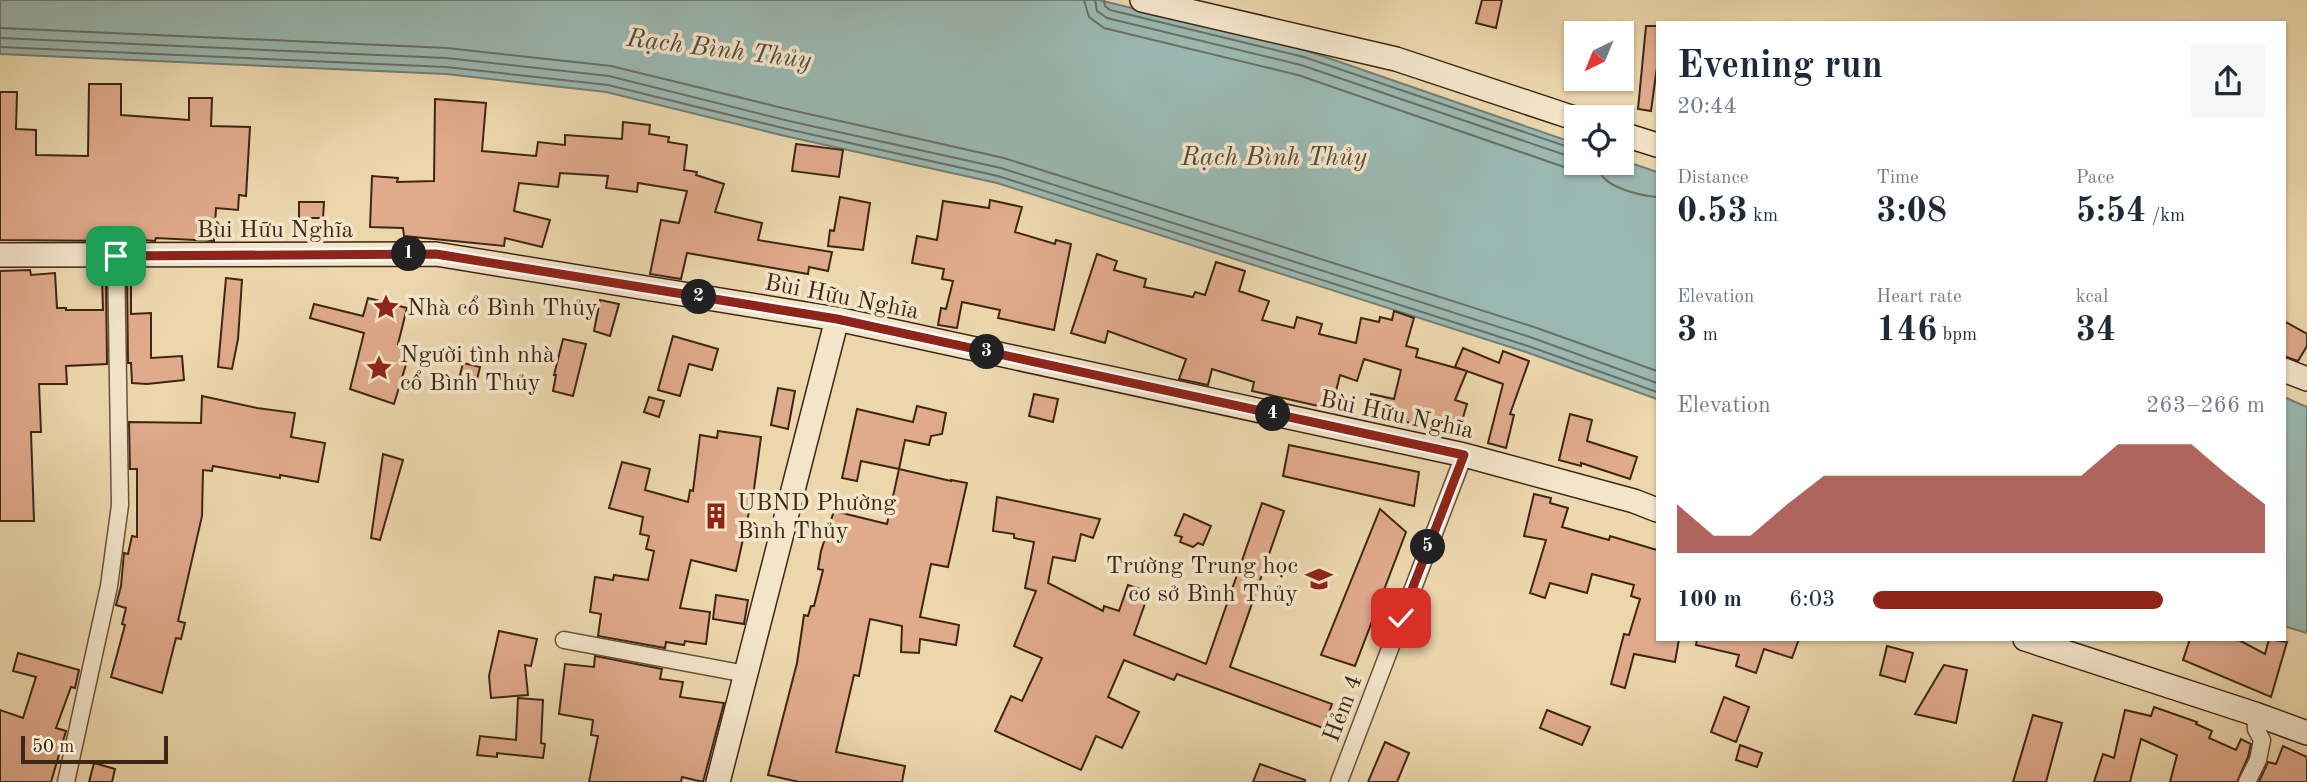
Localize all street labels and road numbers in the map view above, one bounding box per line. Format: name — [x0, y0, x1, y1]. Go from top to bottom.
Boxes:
street label: Bùi Hữu Nghĩa — [197, 219, 353, 243]
street label: Bùi Hữu Nghĩa — [762, 271, 921, 325]
street label: Bùi Hữu Nghĩa — [1317, 388, 1476, 444]
street label: Hẻm 4 — [1320, 672, 1368, 746]

